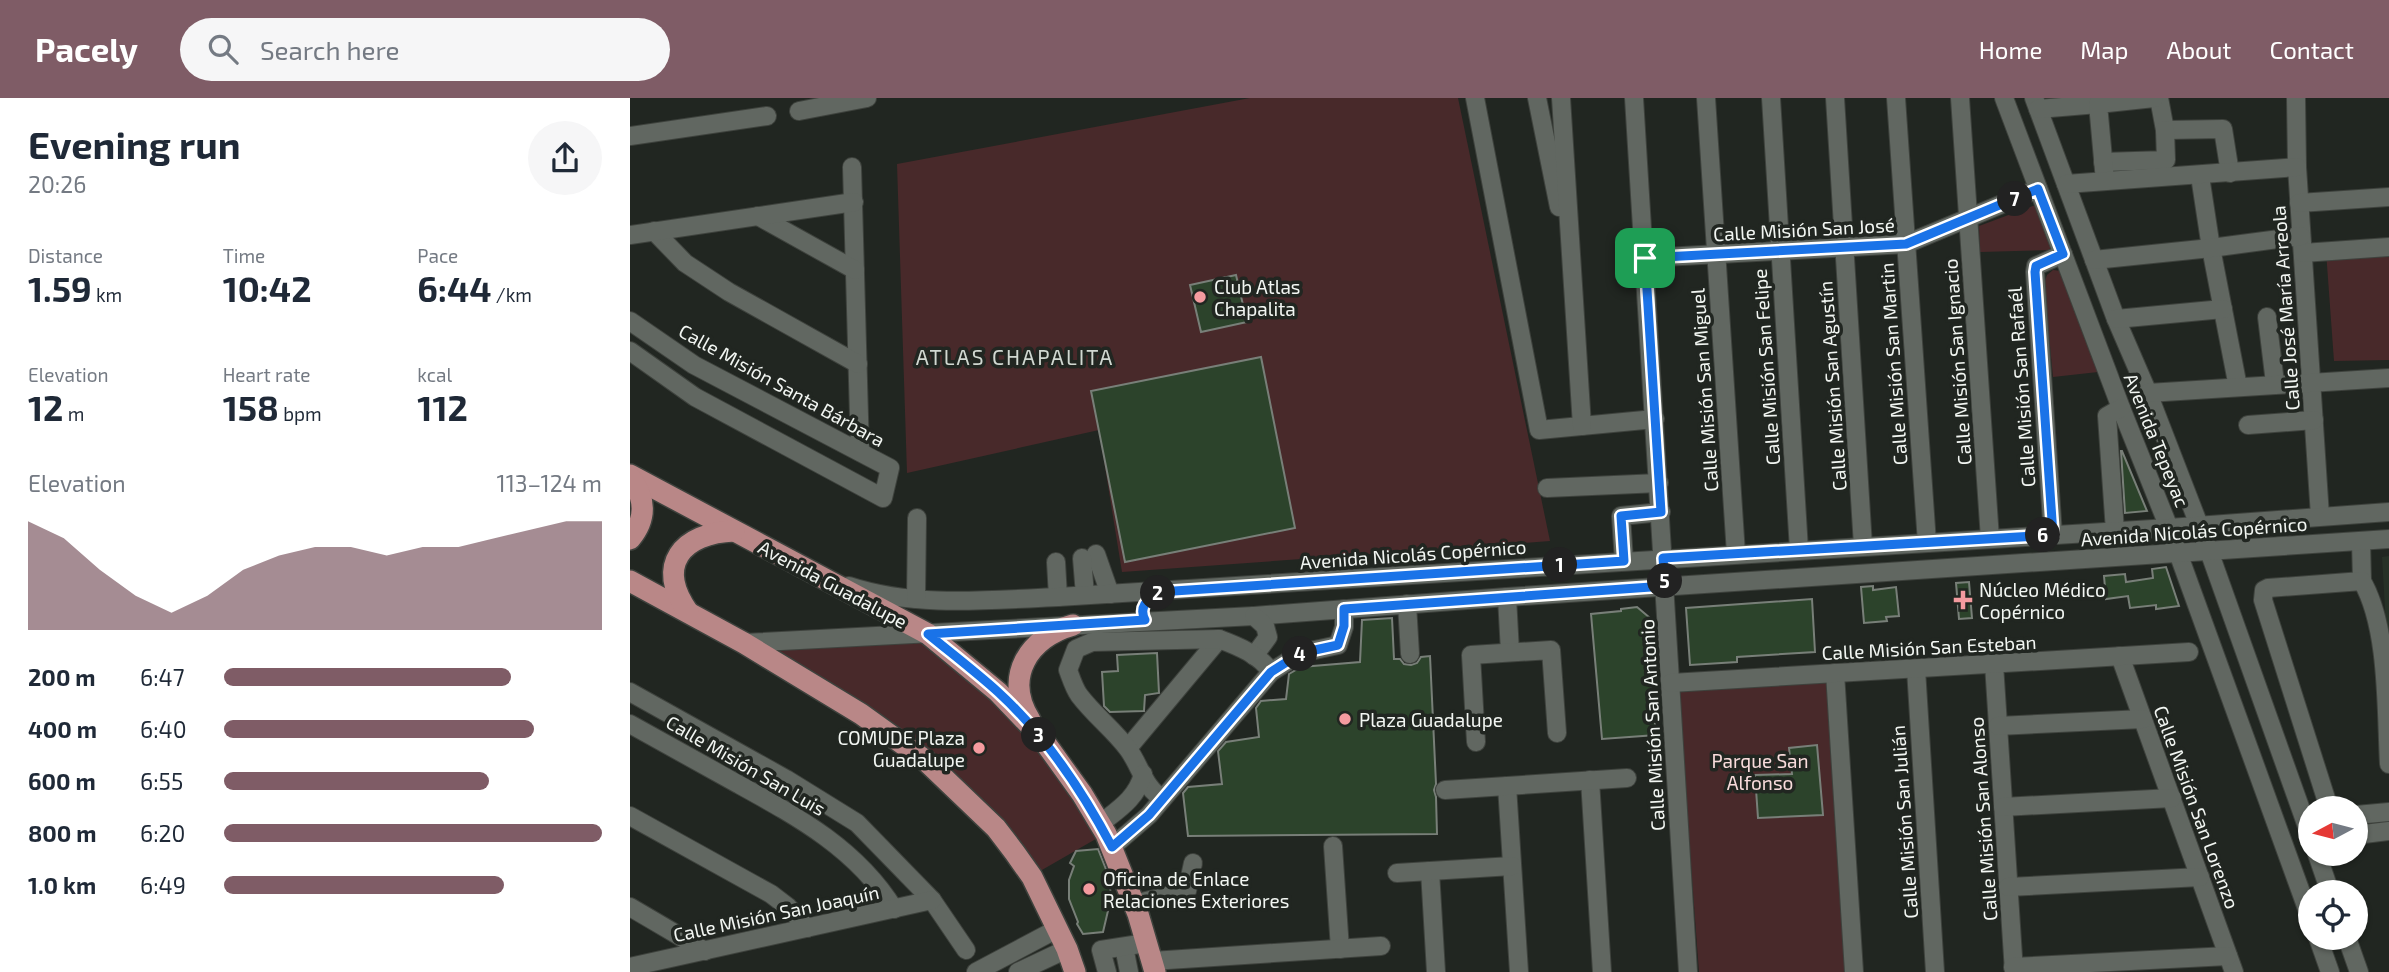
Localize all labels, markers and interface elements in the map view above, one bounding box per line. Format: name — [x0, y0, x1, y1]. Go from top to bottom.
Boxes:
search box — [180, 18, 670, 81]
text: Pacely — [35, 29, 138, 69]
icon: search — [204, 30, 242, 68]
text: Search here — [260, 34, 400, 65]
text: Home — [1979, 35, 2042, 64]
text: Map — [2080, 35, 2128, 64]
text: About — [2166, 35, 2232, 64]
text: Contact — [2270, 35, 2354, 64]
text: Evening run — [28, 121, 241, 167]
button: share — [528, 121, 602, 195]
text: 20:26 — [28, 170, 86, 198]
pin: 7 — [1998, 182, 2032, 217]
text: 7 — [2009, 187, 2020, 210]
street label: Calle José María Arreola — [2266, 205, 2304, 411]
street label: Calle Misión San José — [1713, 213, 1895, 245]
pin — [1615, 228, 1675, 288]
icon: arrive — [1626, 239, 1664, 277]
text: Distance — [28, 244, 103, 267]
text: Time — [223, 244, 265, 267]
text: Pace — [417, 244, 458, 267]
street label: Calle Misión San Ignacio — [1938, 258, 1976, 466]
street label: Calle Misión San Martin — [1874, 262, 1912, 466]
text: 1.59 — [28, 267, 92, 309]
text: 10:42 — [223, 267, 312, 309]
text: 6:44 — [417, 267, 492, 309]
street label: Calle Misión San Felipe — [1748, 268, 1784, 466]
place label: Club Atlas Chapalita — [1214, 275, 1301, 320]
street label: Calle Misión San Agustín — [1813, 280, 1851, 492]
text: km — [92, 283, 122, 306]
text: /km — [492, 283, 532, 306]
street label: Calle Misión San Rafaél — [2002, 286, 2039, 488]
street label: Calle Misión San Miguel — [1685, 287, 1723, 492]
marker: Club Atlas Chapalita — [1192, 289, 1208, 305]
street label: Calle Misión Santa Bárbara — [675, 319, 889, 451]
district label: ATLAS CHAPALITA — [916, 344, 1114, 369]
text: Elevation — [28, 363, 109, 386]
text: Heart rate — [223, 363, 311, 386]
text: kcal — [417, 363, 452, 386]
street label: Avenida Tepeyac — [2120, 370, 2194, 510]
text: 12 — [28, 386, 63, 428]
text: 158 — [223, 386, 279, 428]
text: 112 — [417, 386, 468, 428]
text: m — [63, 402, 84, 425]
text: bpm — [279, 402, 322, 425]
text: Elevation — [28, 469, 126, 497]
text: 113–124 m — [497, 469, 602, 497]
street label: Avenida Nicolás Copérnico — [2080, 512, 2308, 550]
pin: 6 — [2026, 518, 2060, 552]
text: 6 — [2037, 523, 2048, 546]
street label: Avenida Guadalupe — [755, 535, 911, 633]
street label: Avenida Nicolás Copérnico — [1299, 535, 1527, 573]
pin: 1 — [1542, 547, 1578, 582]
text: 1 — [1555, 553, 1564, 576]
pin: 5 — [1648, 564, 1682, 598]
text: 5 — [1659, 569, 1670, 592]
pin: 2 — [1140, 575, 1176, 610]
place label: Núcleo Médico Copérnico — [1979, 578, 2106, 623]
text: 2 — [1152, 581, 1163, 604]
marker: Núcleo Médico Copérnico — [1953, 590, 1973, 610]
street label: Calle Misión San Antonio — [1635, 618, 1669, 832]
street label: Calle Misión San Esteban — [1821, 630, 2037, 664]
pin: 4 — [1282, 636, 1318, 672]
text: 4 — [1293, 642, 1306, 665]
text: 200 m — [28, 663, 96, 691]
text: 6:47 — [140, 663, 185, 691]
street label: Calle Misión San Lorenzo — [2149, 702, 2245, 912]
place label: Plaza Guadalupe — [1359, 708, 1503, 731]
street label: Calle Misión San Luis — [662, 710, 830, 820]
marker: Plaza Guadalupe — [1337, 711, 1353, 727]
text: 400 m — [28, 715, 97, 743]
text: 6:40 — [140, 715, 187, 743]
street label: Calle Misión San Alonso — [1964, 716, 2002, 922]
pin: 3 — [1022, 718, 1056, 752]
text: 3 — [1033, 723, 1044, 746]
street label: Calle Misión San Julián — [1886, 724, 1922, 920]
place label: COMUDE Plaza Guadalupe — [837, 726, 965, 771]
marker: COMUDE Plaza Guadalupe — [971, 740, 987, 756]
park label: Parque San Alfonso — [1711, 749, 1809, 794]
text: 600 m — [28, 767, 96, 795]
text: 6:55 — [140, 767, 183, 795]
north arrow — [2298, 796, 2368, 866]
map controls — [2298, 796, 2368, 950]
text: 800 m — [28, 819, 97, 847]
text: 6:20 — [140, 819, 185, 847]
place label: Oficina de Enlace Relaciones Exteriores — [1103, 867, 1289, 912]
text: 1.0 km — [28, 871, 96, 899]
text: 6:49 — [140, 871, 186, 899]
street label: Calle Misión San Joaquín — [671, 880, 881, 946]
button: locate — [2298, 880, 2368, 950]
marker: Oficina de Enlace Relaciones Exteriores — [1081, 881, 1097, 897]

